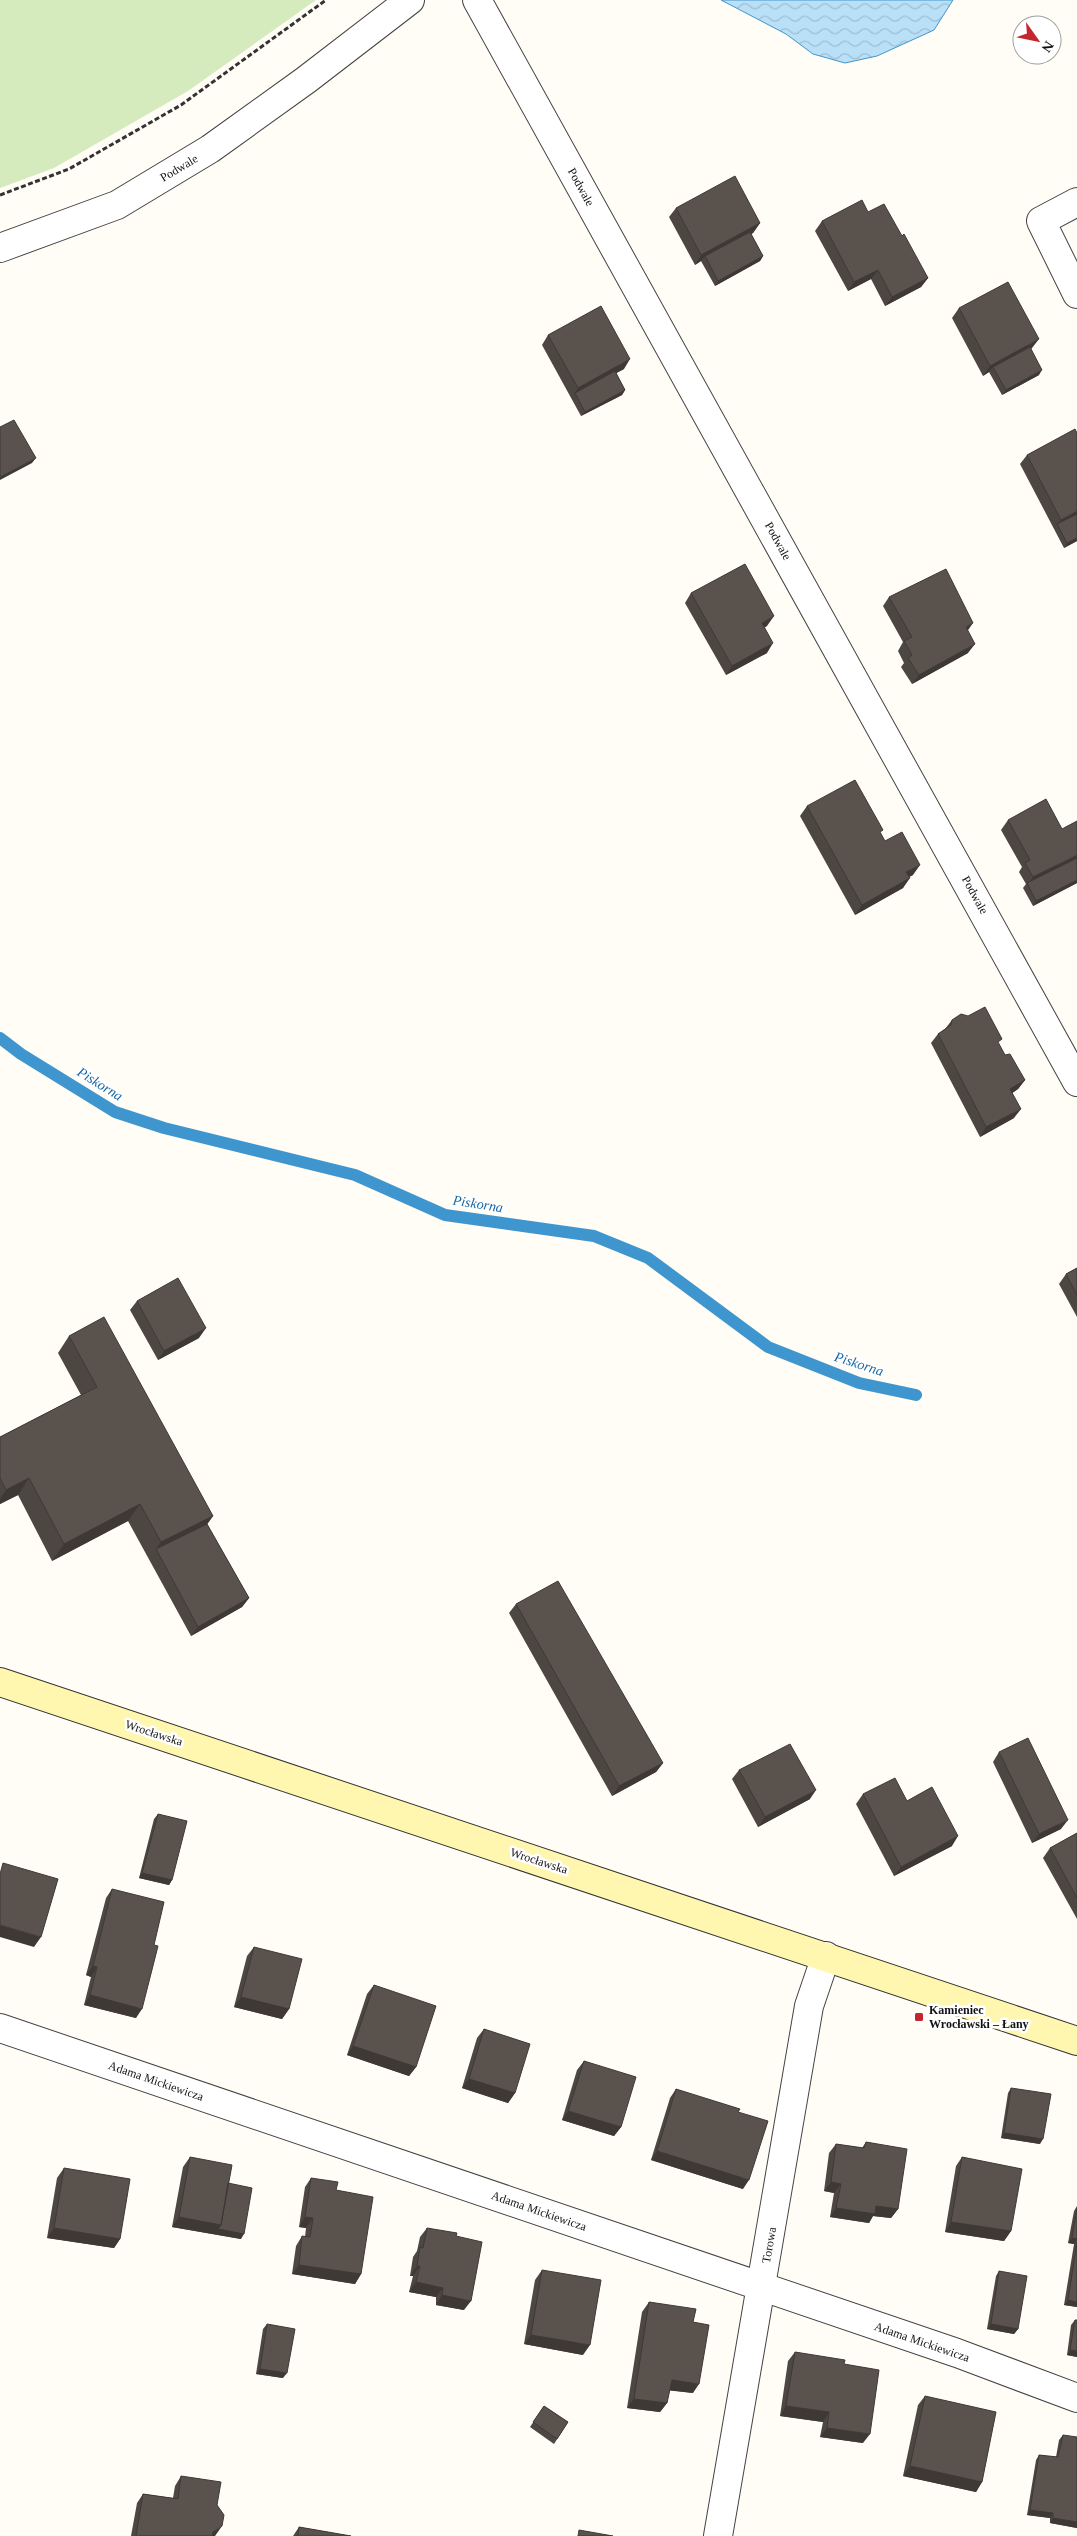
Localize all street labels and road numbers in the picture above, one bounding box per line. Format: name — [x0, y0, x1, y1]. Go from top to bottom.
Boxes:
street label: Podwale — [158, 151, 200, 185]
street label: Podwale — [565, 166, 597, 208]
street label: Podwale — [762, 520, 794, 562]
street label: Podwale — [959, 874, 991, 916]
street label: Wrocławska — [124, 1717, 185, 1749]
street label: Wrocławska — [509, 1845, 570, 1877]
street label: Adama Mickiewicza — [107, 2058, 206, 2104]
street label: Adama Mickiewicza — [490, 2188, 589, 2234]
street label: Torowa — [759, 2225, 779, 2264]
street label: Adama Mickiewicza — [873, 2319, 972, 2365]

